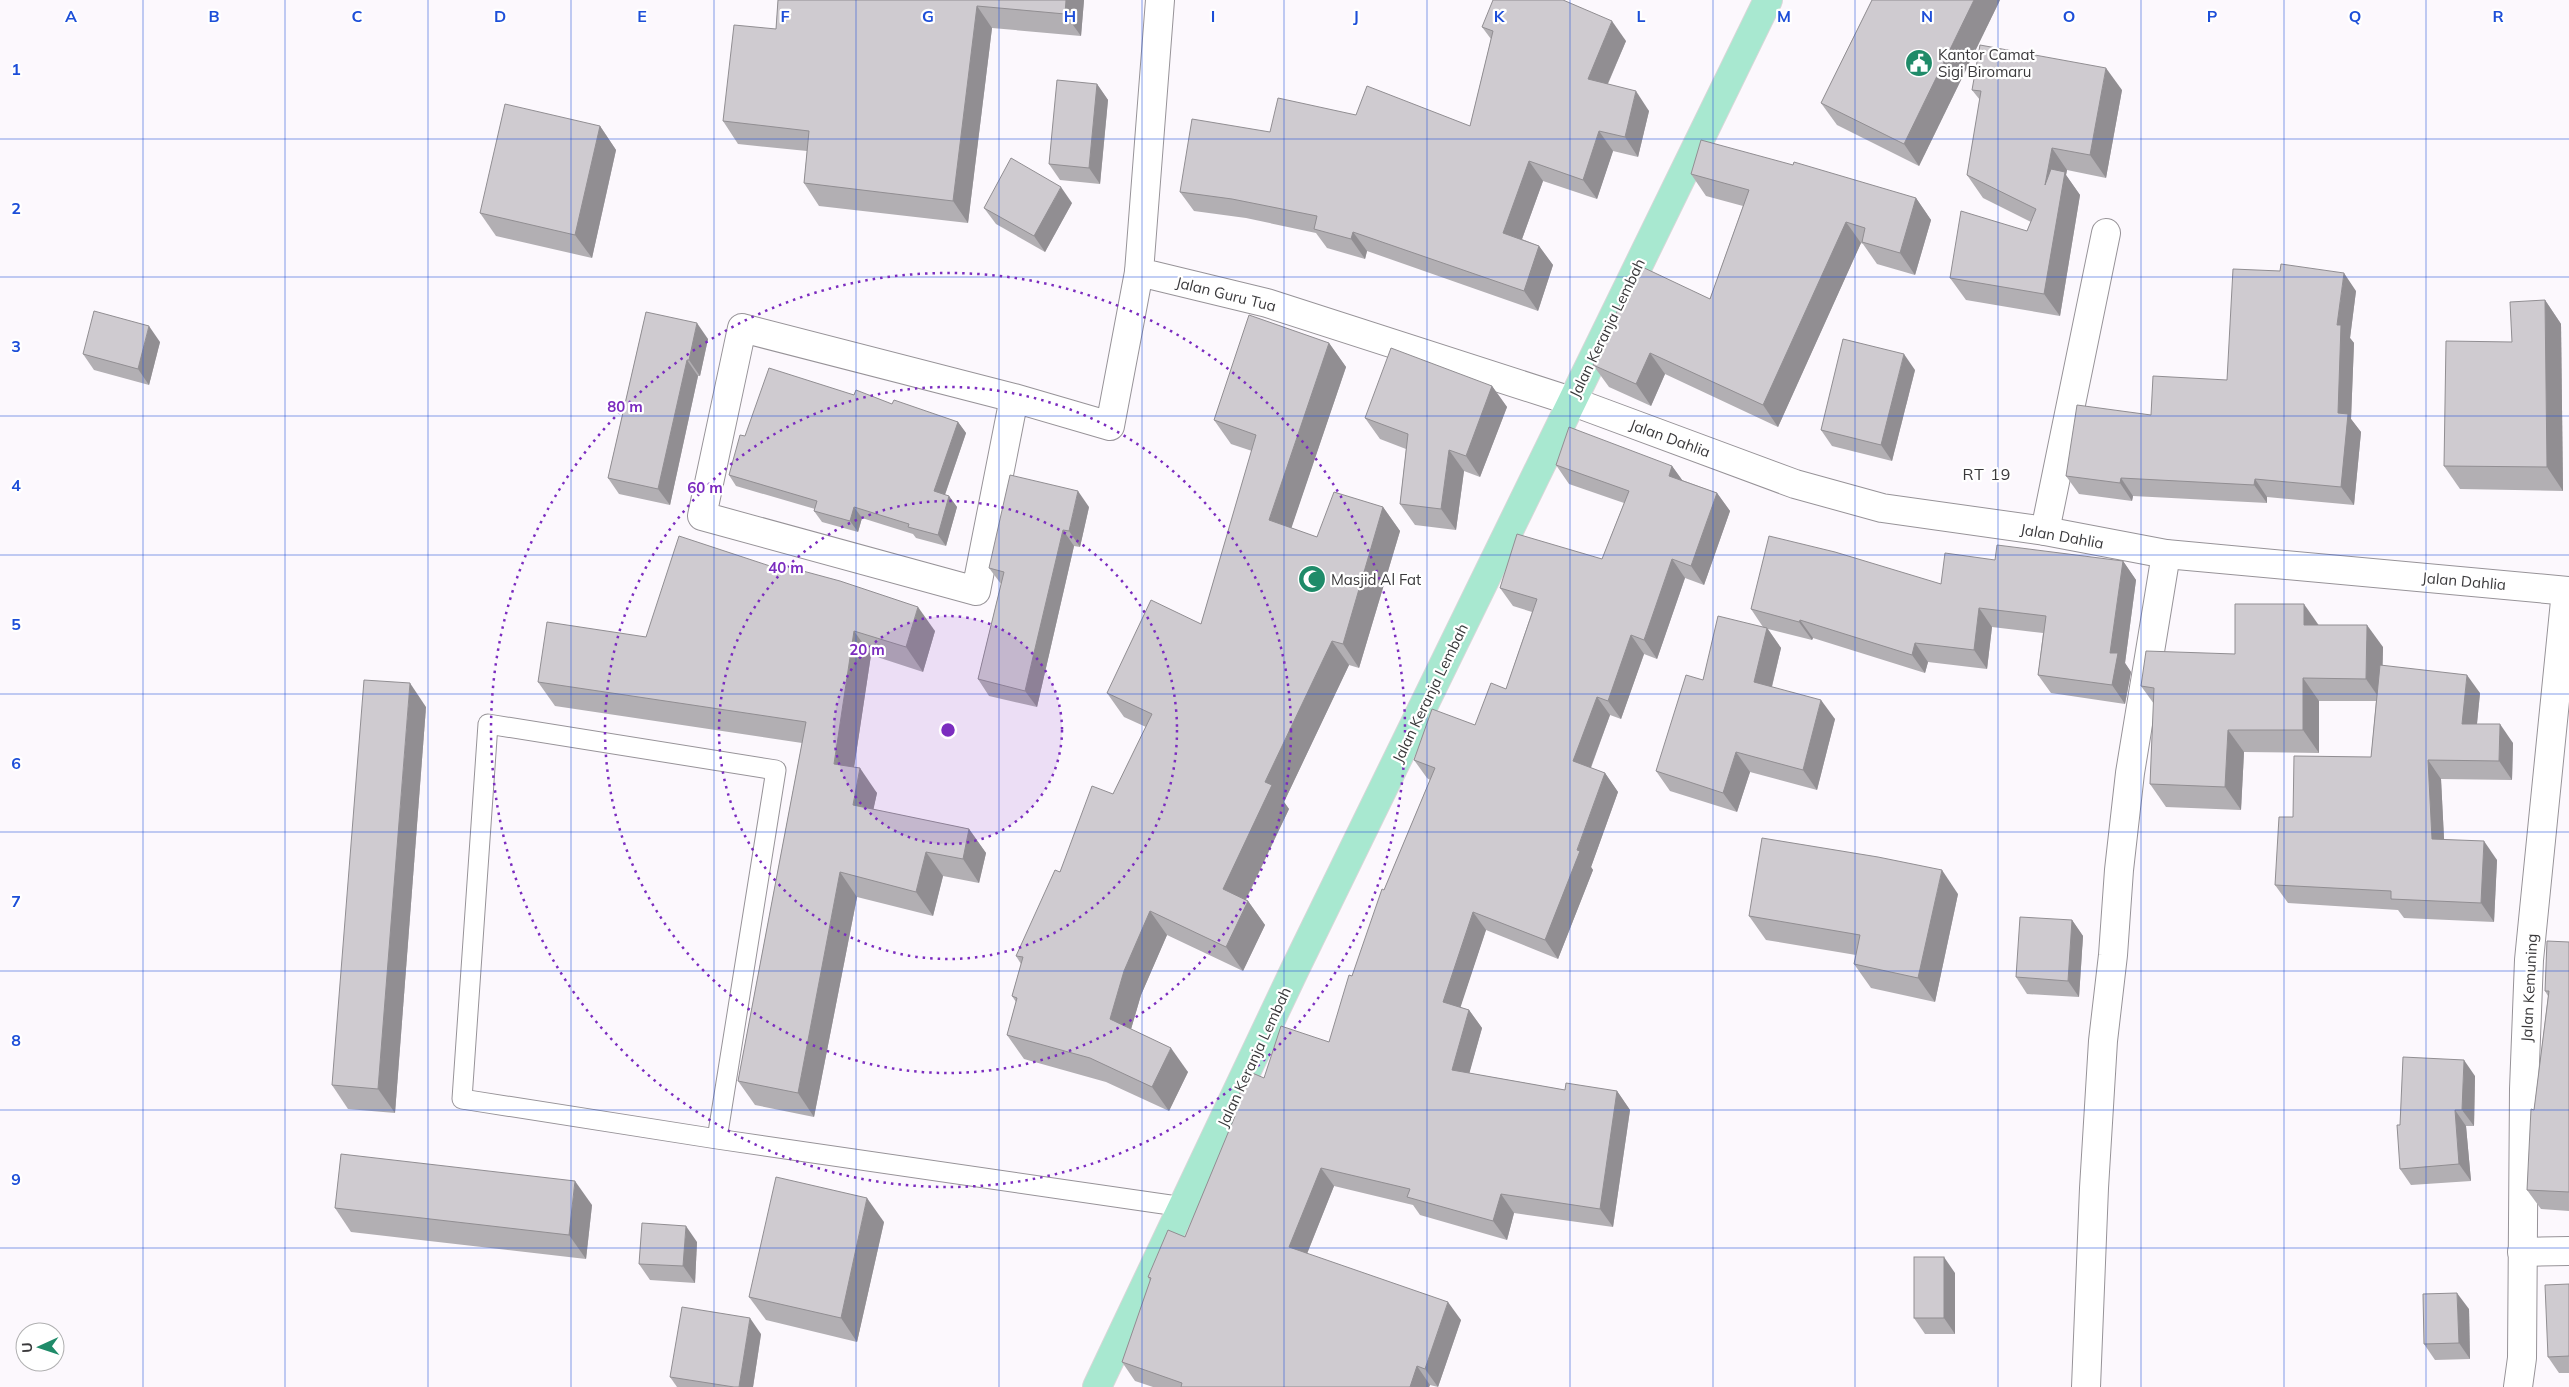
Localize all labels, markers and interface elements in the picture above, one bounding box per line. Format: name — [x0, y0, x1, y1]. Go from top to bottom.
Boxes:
text: A — [65, 6, 77, 26]
text: B — [208, 6, 220, 26]
text: C — [352, 6, 363, 26]
text: D — [494, 6, 506, 26]
text: E — [637, 6, 647, 26]
text: F — [780, 6, 790, 26]
text: G — [922, 6, 934, 26]
text: H — [1064, 6, 1076, 26]
text: I — [1211, 6, 1215, 26]
text: J — [1353, 6, 1359, 26]
text: K — [1494, 6, 1506, 26]
text: L — [1637, 6, 1646, 26]
text: M — [1777, 6, 1791, 26]
text: N — [1921, 6, 1933, 26]
text: O — [2063, 6, 2075, 26]
text: P — [2207, 6, 2218, 26]
text: Q — [2349, 6, 2361, 26]
text: R — [2492, 6, 2504, 26]
place label: Kantor Camat Sigi Biromaru — [1938, 45, 2035, 81]
public building icon: Kantor Camat Sigi Biromaru — [1904, 48, 1934, 78]
text: 1 — [11, 59, 21, 79]
text: 2 — [11, 198, 21, 218]
street label: Jalan Keranja Lembah — [1565, 255, 1649, 401]
street label: Jalan Guru Tua — [1174, 272, 1278, 316]
text: 3 — [11, 336, 21, 356]
text: 80 m — [607, 397, 643, 416]
street label: Jalan Dahlia — [1627, 415, 1713, 461]
district label: RT 19 — [1963, 464, 2011, 484]
text: 4 — [11, 475, 21, 495]
text: 60 m — [687, 478, 723, 497]
street label: Jalan Dahlia — [2019, 519, 2105, 553]
text: 40 m — [768, 558, 804, 577]
mosque icon: Masjid Al Fat — [1297, 564, 1327, 594]
street label: Jalan Dahlia — [2421, 568, 2507, 594]
place label: Masjid Al Fat — [1331, 570, 1421, 589]
text: 5 — [11, 614, 21, 634]
street label: Jalan Keranja Lembah — [1388, 620, 1472, 766]
text: 20 m — [849, 640, 885, 659]
centre of rings — [939, 721, 957, 739]
text: 6 — [11, 753, 21, 773]
text: 7 — [11, 891, 21, 911]
street label: Jalan Kemuning — [2517, 933, 2541, 1043]
street label: Jalan Keranja Lembah — [1213, 984, 1295, 1130]
text: 8 — [11, 1030, 21, 1050]
text: 9 — [11, 1169, 21, 1189]
north arrow — [15, 1322, 65, 1372]
text: U — [18, 1342, 36, 1353]

